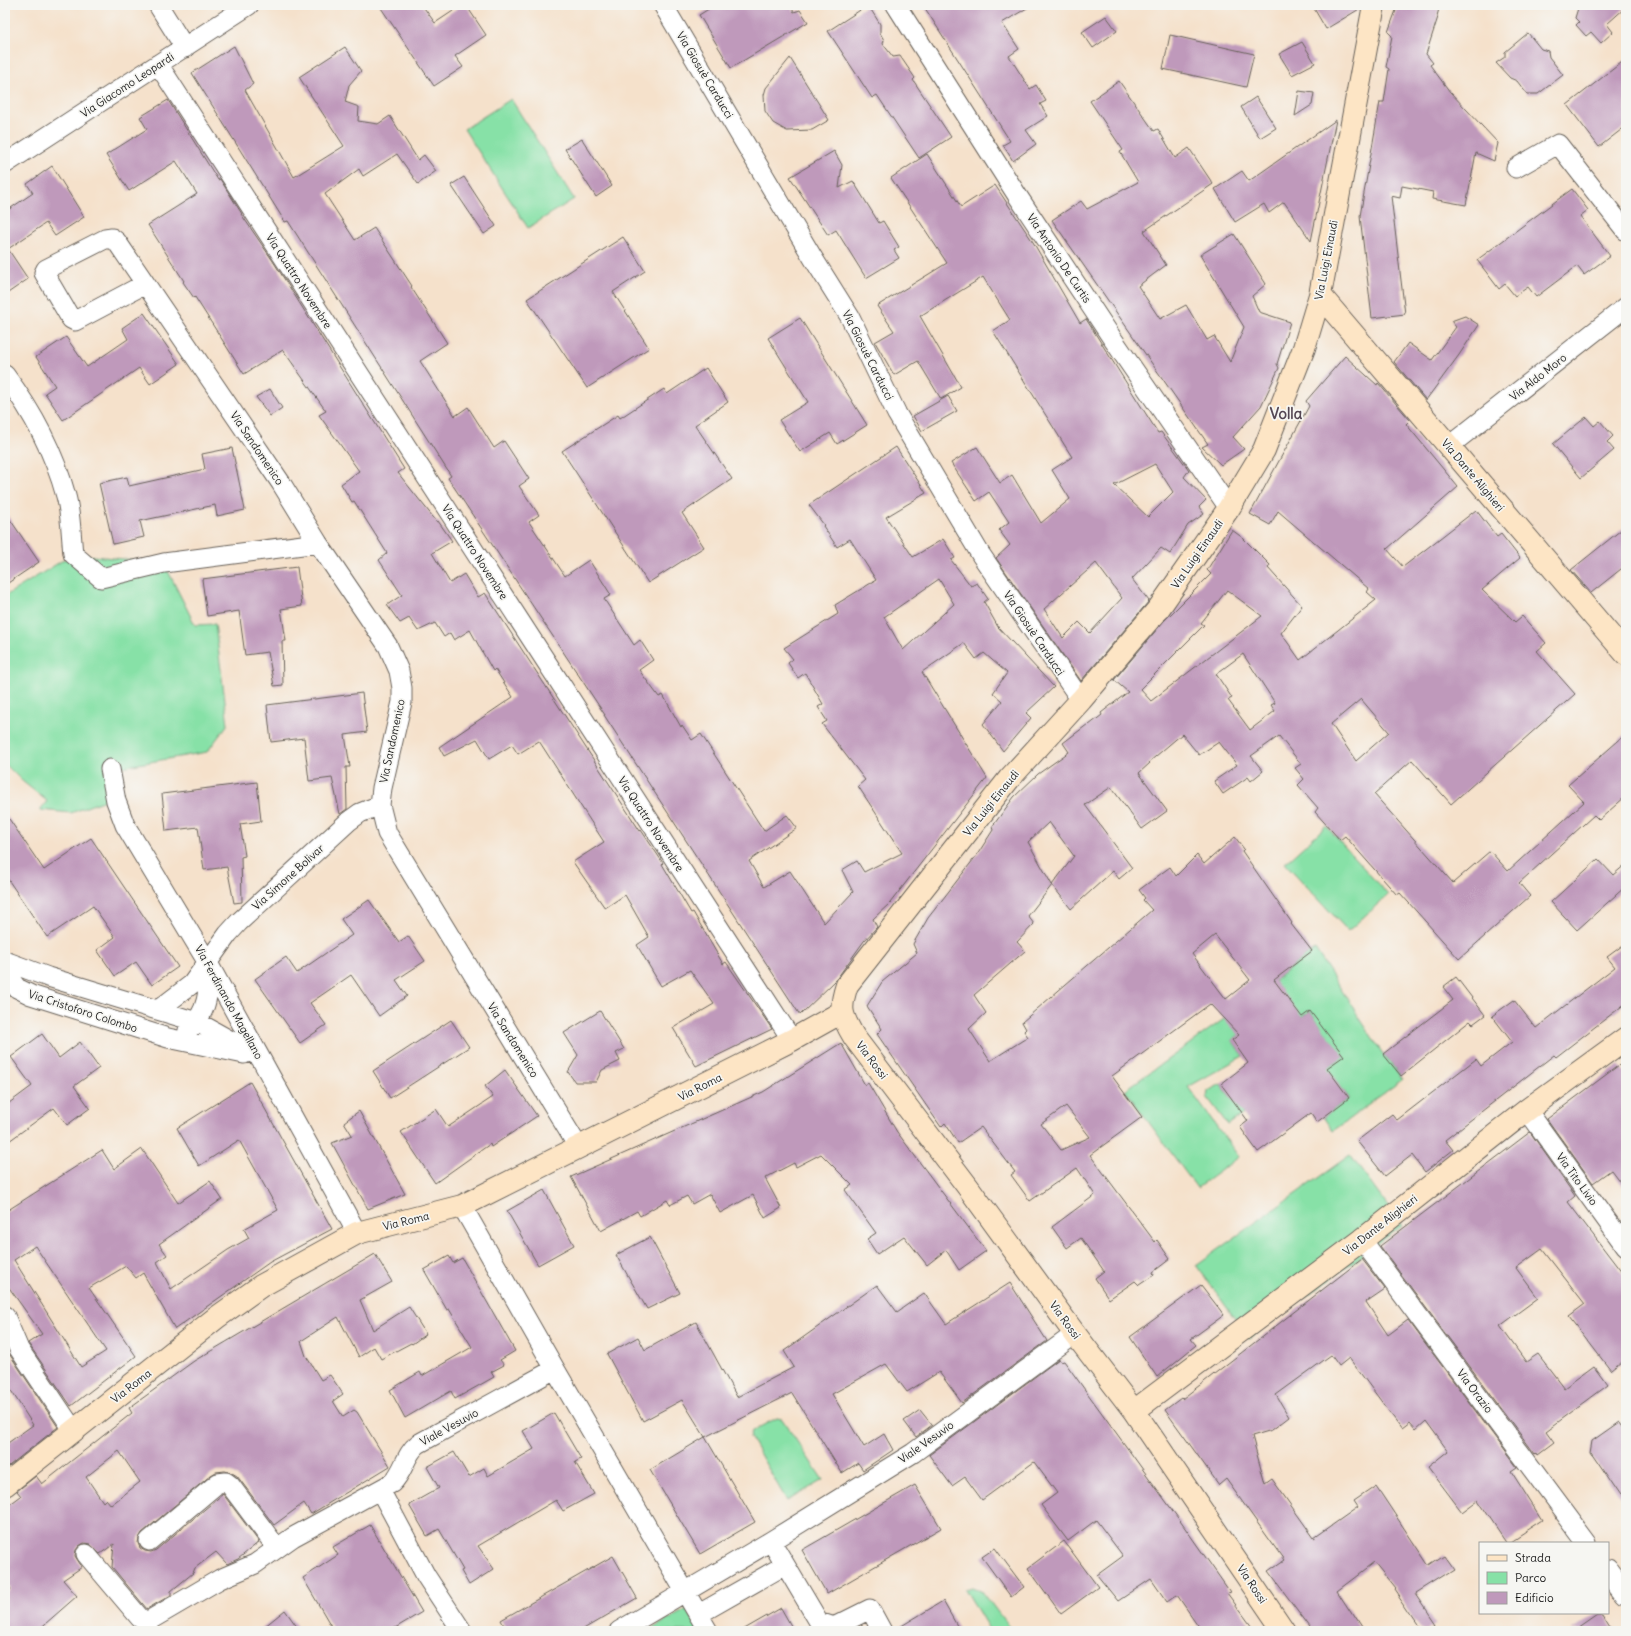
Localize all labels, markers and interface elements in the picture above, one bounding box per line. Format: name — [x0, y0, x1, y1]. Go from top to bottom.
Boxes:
street label: Via Giosuè Carducci — [674, 29, 736, 121]
street label: Via Giacomo Leopardi — [78, 50, 176, 120]
street label: Via Antonio De Curtis — [1024, 211, 1094, 305]
street label: Via Luigi Einaudi — [1311, 219, 1341, 301]
street label: Via Quattro Novembre — [263, 231, 335, 331]
street label: Via Giosuè Carducci — [839, 308, 897, 402]
street label: Via Aldo Moro — [1507, 350, 1569, 404]
district label: Volla — [1270, 404, 1303, 423]
street label: Via Sandomenico — [227, 409, 287, 487]
street label: Via Dante Alighieri — [1439, 436, 1507, 514]
street label: Via Quattro Novembre — [439, 502, 511, 602]
street label: Via Luigi Einaudi — [1168, 517, 1226, 591]
street label: Via Giosuè Carducci — [1001, 588, 1067, 678]
street label: Via Sandomenico — [376, 698, 408, 784]
street label: Via Luigi Einaudi — [960, 767, 1022, 839]
street label: Via Quattro Novembre — [615, 774, 687, 874]
street label: Via Simone Bolivar — [249, 841, 327, 913]
street label: Via Ferdinando Magellano — [192, 943, 266, 1061]
street label: Via Cristoforo Colombo — [27, 987, 139, 1035]
street label: Via Sandomenico — [484, 1000, 542, 1080]
street label: Via Rossi — [853, 1038, 891, 1082]
street label: Via Roma — [676, 1070, 724, 1104]
street label: Via Tito Livio — [1553, 1150, 1601, 1208]
street label: Via Dante Alighieri — [1340, 1192, 1420, 1258]
street label: Via Roma — [381, 1208, 431, 1234]
street label: Via Rossi — [1046, 1298, 1084, 1342]
street label: Via Roma — [108, 1366, 154, 1406]
street label: Via Orazio — [1454, 1366, 1496, 1416]
street label: Viale Vesuvio — [417, 1405, 481, 1449]
street label: Viale Vesuvio — [896, 1418, 956, 1466]
legend — [1479, 1542, 1609, 1614]
text: Strada — [1515, 1550, 1551, 1565]
street label: Via Rossi — [1234, 1562, 1270, 1606]
text: Parco — [1515, 1570, 1547, 1585]
text: Edificio — [1515, 1590, 1554, 1605]

